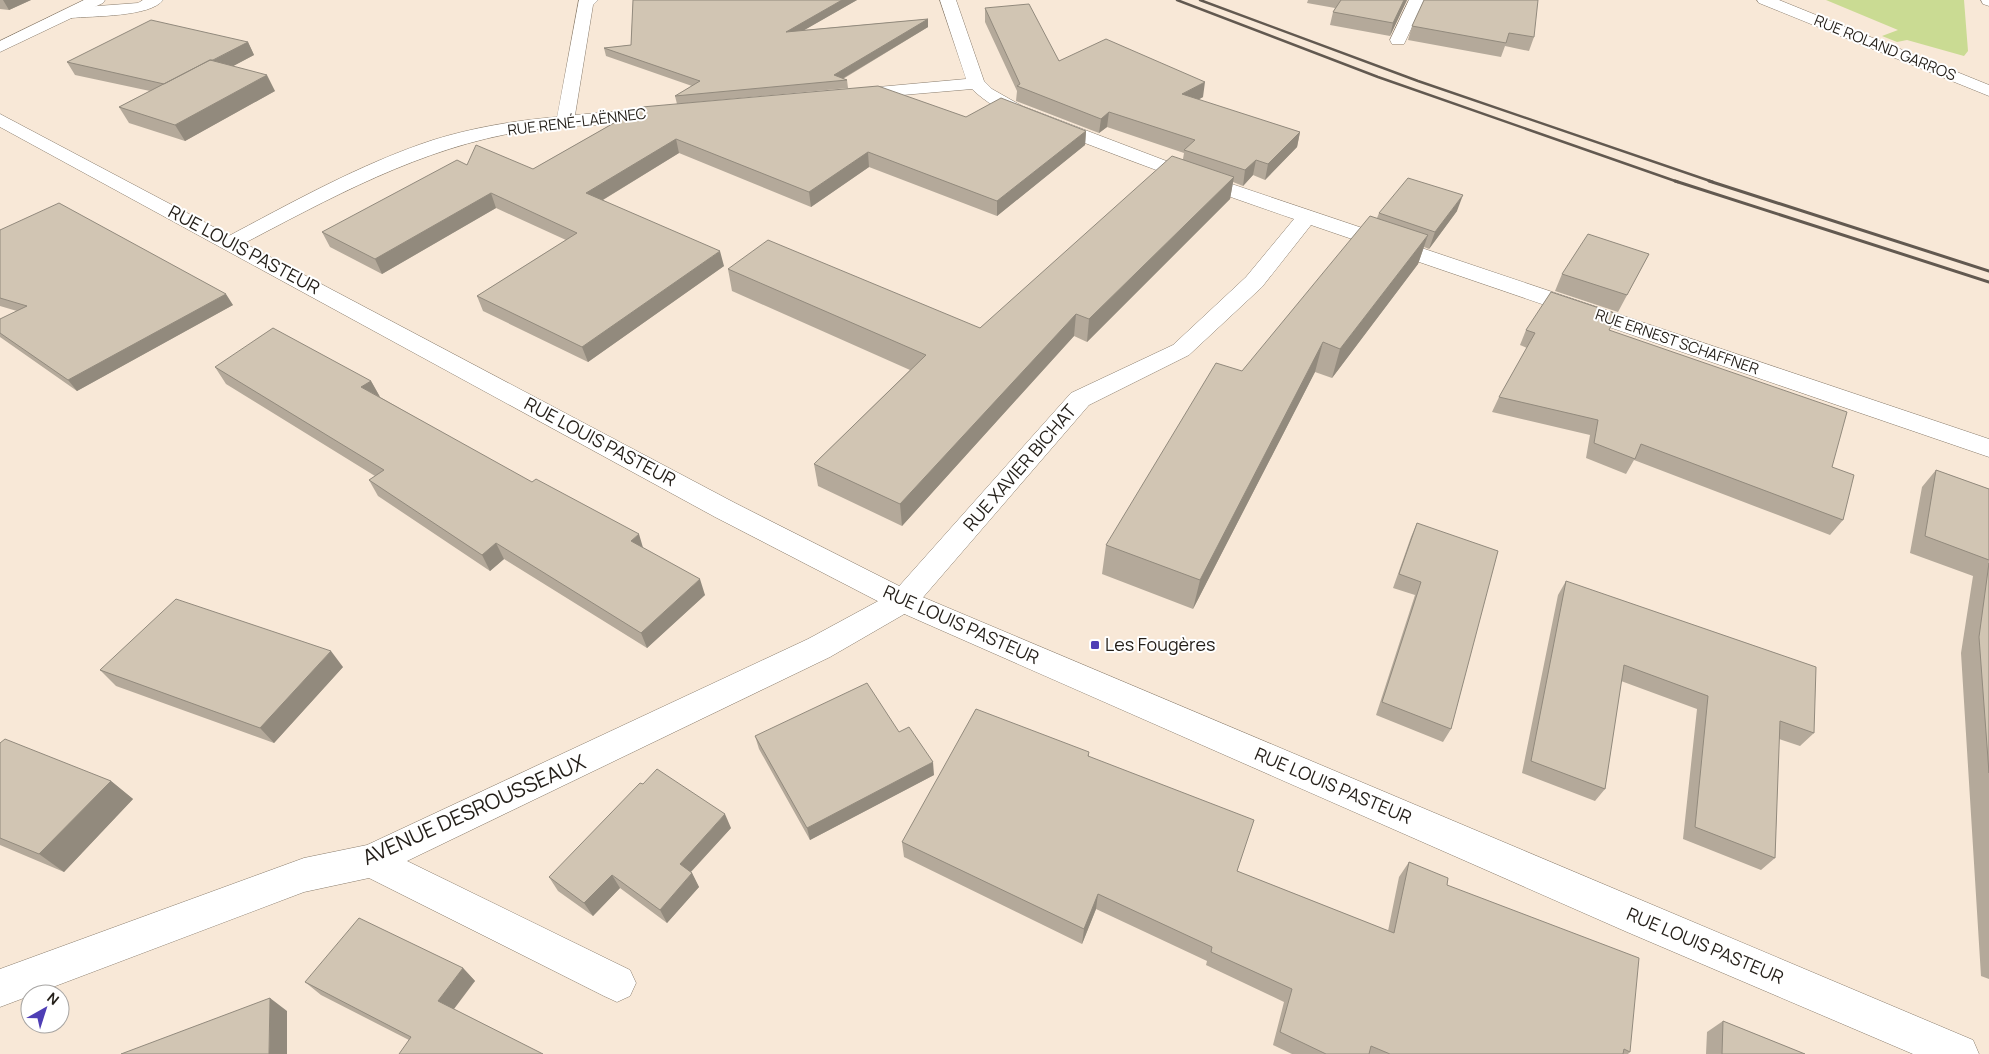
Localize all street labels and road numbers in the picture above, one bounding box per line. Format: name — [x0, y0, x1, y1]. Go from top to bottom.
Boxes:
street label: RUE ROLAND GARROS — [1811, 9, 1959, 86]
street label: RUE RENÉ-LAËNNEC — [506, 103, 648, 140]
street label: RUE LOUIS PASTEUR — [165, 199, 324, 299]
street label: RUE ERNEST SCHAFFNER — [1593, 304, 1762, 379]
street label: RUE LOUIS PASTEUR — [521, 391, 680, 491]
street label: RUE XAVIER BICHAT — [957, 399, 1081, 536]
street label: RUE LOUIS PASTEUR — [880, 579, 1043, 669]
street label: RUE LOUIS PASTEUR — [1251, 741, 1416, 829]
street label: AVENUE DESROUSSEAUX — [358, 747, 590, 871]
street label: RUE LOUIS PASTEUR — [1623, 901, 1788, 989]

